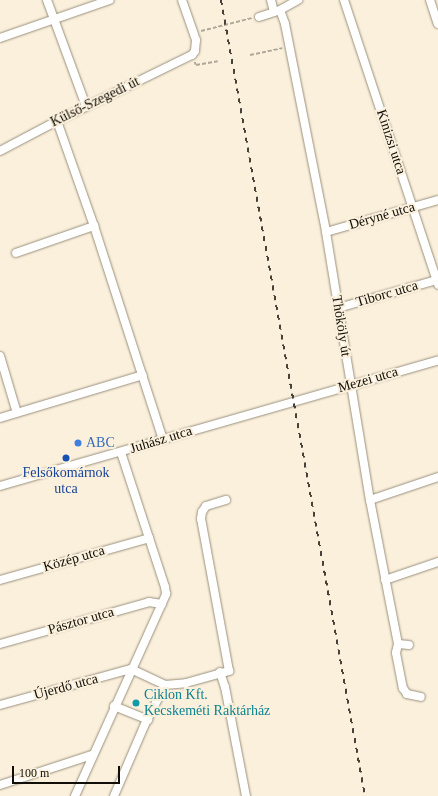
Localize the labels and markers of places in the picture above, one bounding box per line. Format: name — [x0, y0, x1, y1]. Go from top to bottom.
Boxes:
place label: ABC — [86, 435, 115, 451]
marker: ABC — [73, 438, 83, 448]
marker: Felsőkomárnok utca — [61, 453, 71, 463]
place label: Felsőkomárnok utca — [22, 465, 110, 498]
place label: Ciklon Kft. Kecskeméti Raktárház — [144, 687, 270, 720]
marker: Ciklon Kft. Kecskeméti Raktárház — [131, 698, 141, 708]

